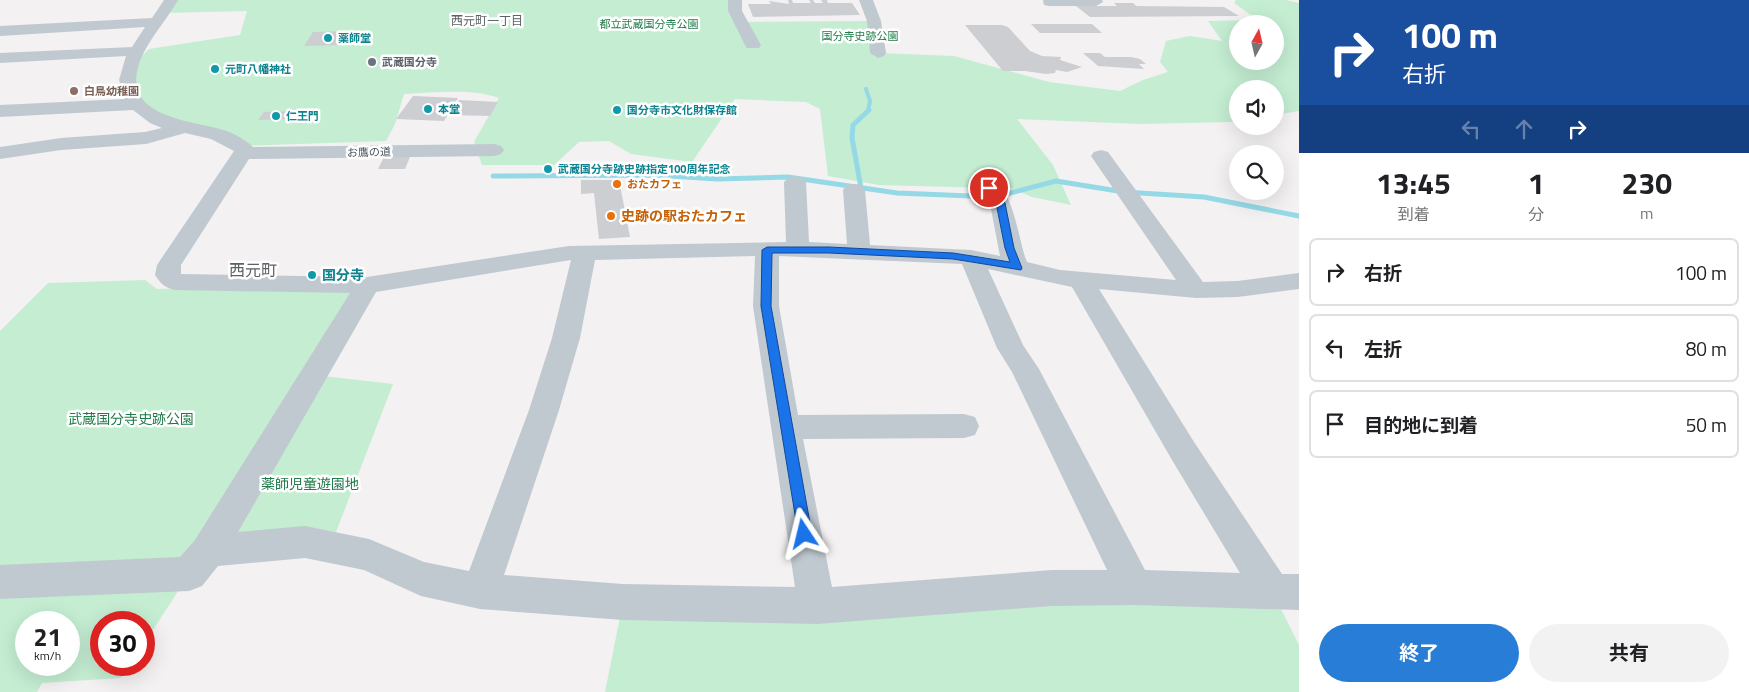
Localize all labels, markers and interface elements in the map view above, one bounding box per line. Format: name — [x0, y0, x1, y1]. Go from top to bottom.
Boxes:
text: 100 m — [1402, 8, 1498, 62]
district label: 西元町一丁目 — [451, 11, 523, 30]
north arrow — [1229, 15, 1284, 70]
map controls — [1229, 15, 1284, 200]
park label: 都立武蔵国分寺公園 — [600, 16, 699, 32]
icon: right — [1319, 20, 1384, 85]
park label: 国分寺史跡公園 — [822, 28, 899, 44]
place label: 薬師堂 — [338, 30, 371, 46]
marker: 薬師堂 — [322, 32, 334, 44]
place label: 武蔵国分寺 — [382, 54, 437, 70]
marker: 武蔵国分寺 — [366, 56, 378, 68]
text: 右折 — [1402, 57, 1446, 91]
place label: 元町八幡神社 — [225, 61, 291, 77]
marker: 元町八幡神社 — [209, 63, 221, 75]
button: sound — [1229, 80, 1284, 135]
place label: 白鳥幼稚園 — [84, 83, 139, 99]
marker: 白鳥幼稚園 — [68, 85, 80, 97]
place label: 本堂 — [438, 101, 460, 117]
place label: 国分寺市文化財保存館 — [627, 102, 737, 118]
marker: 本堂 — [422, 103, 434, 115]
marker: 国分寺市文化財保存館 — [611, 104, 623, 116]
place label: 仁王門 — [286, 108, 319, 124]
marker: 仁王門 — [270, 110, 282, 122]
icon: left — [1457, 115, 1485, 143]
icon: ahead — [1510, 115, 1538, 143]
icon: right — [1563, 115, 1591, 143]
street label: お鷹の道 — [347, 144, 391, 160]
button: search — [1229, 145, 1284, 200]
text: 13:45 — [1376, 160, 1451, 206]
text: 1 — [1528, 160, 1545, 206]
text: 230 — [1622, 160, 1672, 206]
place label: 武蔵国分寺跡史跡指定100周年記念 — [558, 161, 730, 177]
marker: 武蔵国分寺跡史跡指定100周年記念 — [542, 163, 554, 175]
pin — [968, 167, 1010, 209]
icon: arrive — [975, 174, 1003, 202]
place label: おたカフェ — [627, 176, 682, 192]
marker: おたカフェ — [611, 178, 623, 190]
text: m — [1640, 201, 1654, 225]
text: 到着 — [1397, 202, 1429, 226]
text: 分 — [1528, 202, 1544, 226]
place label: 史跡の駅おたカフェ — [621, 205, 747, 226]
marker: 史跡の駅おたカフェ — [605, 210, 617, 222]
district label: 西元町 — [229, 258, 277, 282]
icon: right — [1321, 258, 1349, 286]
text: 右折 — [1364, 258, 1402, 287]
text: 100 m — [1675, 258, 1727, 287]
place label: 国分寺 — [322, 264, 364, 285]
marker: 国分寺 — [306, 269, 318, 281]
icon: left — [1321, 334, 1349, 362]
text: 左折 — [1364, 334, 1402, 363]
text: 80 m — [1686, 334, 1727, 363]
park label: 武蔵国分寺史跡公園 — [68, 408, 194, 429]
icon: arrive — [1321, 410, 1349, 438]
text: 目的地に到着 — [1364, 410, 1478, 439]
text: 50 m — [1686, 410, 1727, 439]
park label: 薬師児童遊園地 — [261, 473, 359, 494]
position arrow — [777, 507, 829, 559]
speed limit sign: 30 — [90, 611, 155, 676]
text: 21 — [33, 618, 62, 656]
button: 終了 — [1319, 624, 1519, 682]
button: 共有 — [1529, 624, 1729, 682]
text: km/h — [34, 646, 61, 665]

